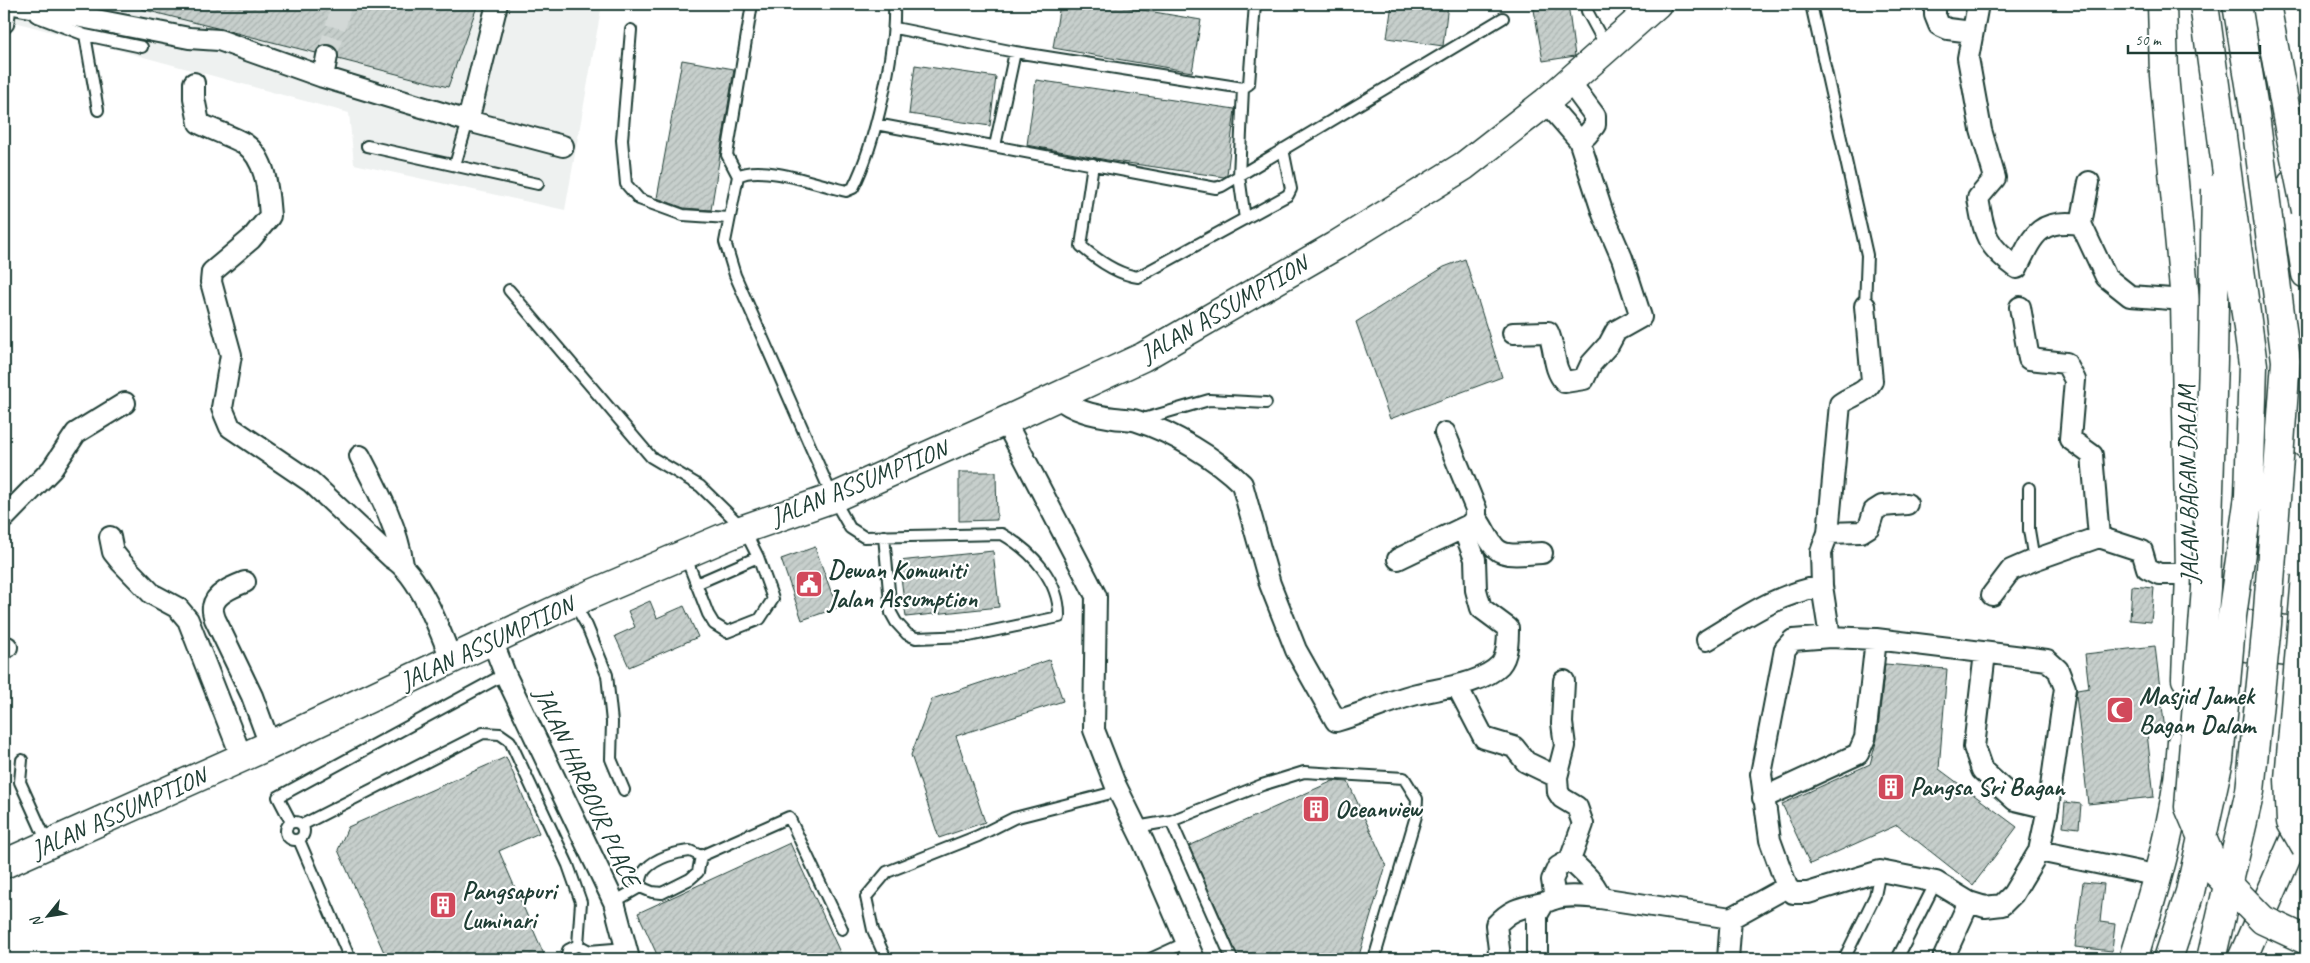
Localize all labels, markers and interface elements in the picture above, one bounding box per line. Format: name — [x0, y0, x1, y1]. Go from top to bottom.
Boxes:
scale bar — [2128, 22, 2260, 54]
text: 50 m — [2135, 31, 2162, 50]
street label: JALAN ASSUMPTION — [1134, 246, 1317, 370]
street label: JALAN BAGAN DALAM — [2170, 383, 2206, 585]
street label: JALAN ASSUMPTION — [765, 431, 956, 533]
place label: Dewan Komuniti Jalan Assumption — [826, 554, 978, 615]
public building icon: Dewan Komuniti Jalan Assumption — [794, 569, 824, 599]
street label: JALAN ASSUMPTION — [394, 587, 582, 698]
place label: Masjid Jamek Bagan Dalam — [2139, 680, 2258, 741]
street label: JALAN HARBOUR PLACE — [526, 681, 648, 894]
mosque icon: Masjid Jamek Bagan Dalam — [2105, 695, 2135, 725]
street label: JALAN ASSUMPTION — [26, 759, 215, 866]
place label: Pangsa Sri Bagan — [1910, 771, 2066, 803]
building icon: Pangsa Sri Bagan — [1876, 772, 1906, 802]
place label: Oceanview — [1335, 793, 1423, 825]
building icon: Oceanview — [1301, 794, 1331, 824]
place label: Pangsapuri Luminari — [462, 875, 559, 936]
north arrow — [22, 890, 72, 940]
building icon: Pangsapuri Luminari — [428, 890, 458, 920]
text: N — [26, 912, 47, 930]

